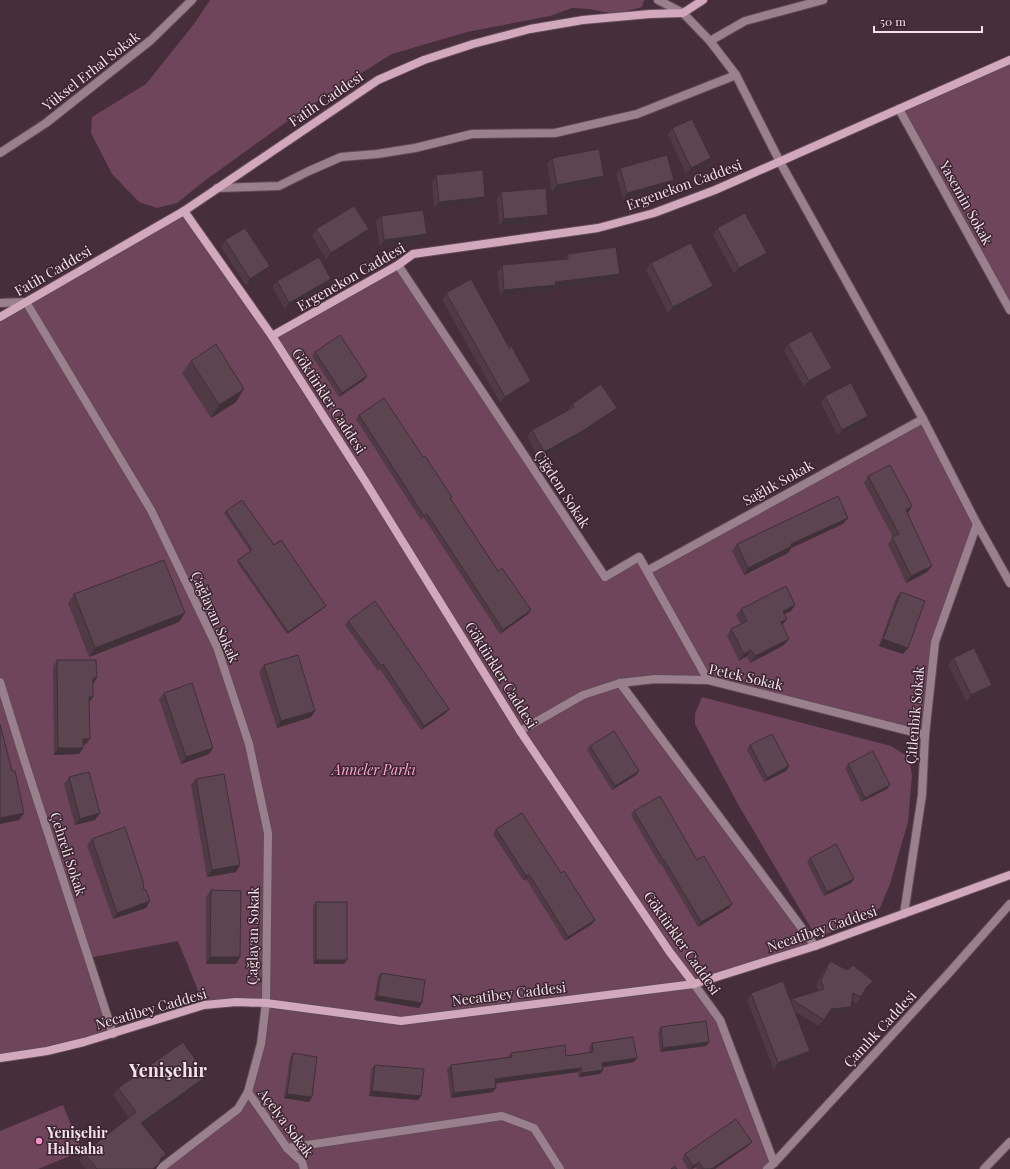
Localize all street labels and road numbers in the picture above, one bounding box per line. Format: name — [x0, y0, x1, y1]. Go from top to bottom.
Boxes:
street label: Yüksel Erhal Sokak — [37, 26, 144, 115]
street label: Fatih Caddesi — [285, 67, 367, 130]
street label: Ergenekon Caddesi — [623, 155, 744, 214]
street label: Yasemin Sokak — [935, 156, 998, 248]
street label: Ergenekon Caddesi — [293, 238, 408, 315]
street label: Fatih Caddesi — [11, 241, 95, 300]
street label: Göktürkler Caddesi — [288, 344, 371, 457]
street label: Çiğdem Sokak — [530, 446, 595, 532]
street label: Sağlık Sokak — [739, 455, 817, 510]
street label: Çağlayan Sokak — [187, 568, 244, 666]
street label: Göktürkler Caddesi — [461, 618, 542, 732]
street label: Petek Sokak — [707, 659, 785, 694]
street label: Çitlenbik Sokak — [901, 665, 928, 765]
street label: Çehreli Sokak — [46, 810, 91, 898]
street label: Çağlayan Sokak — [242, 887, 263, 985]
street label: Göktürkler Caddesi — [640, 887, 725, 998]
street label: Necatibey Caddesi — [764, 901, 879, 956]
street label: Necatibey Caddesi — [451, 977, 567, 1010]
street label: Necatibey Caddesi — [93, 984, 209, 1033]
street label: Çamlık Caddesi — [839, 986, 920, 1071]
street label: Açelya Sokak — [254, 1084, 319, 1161]

